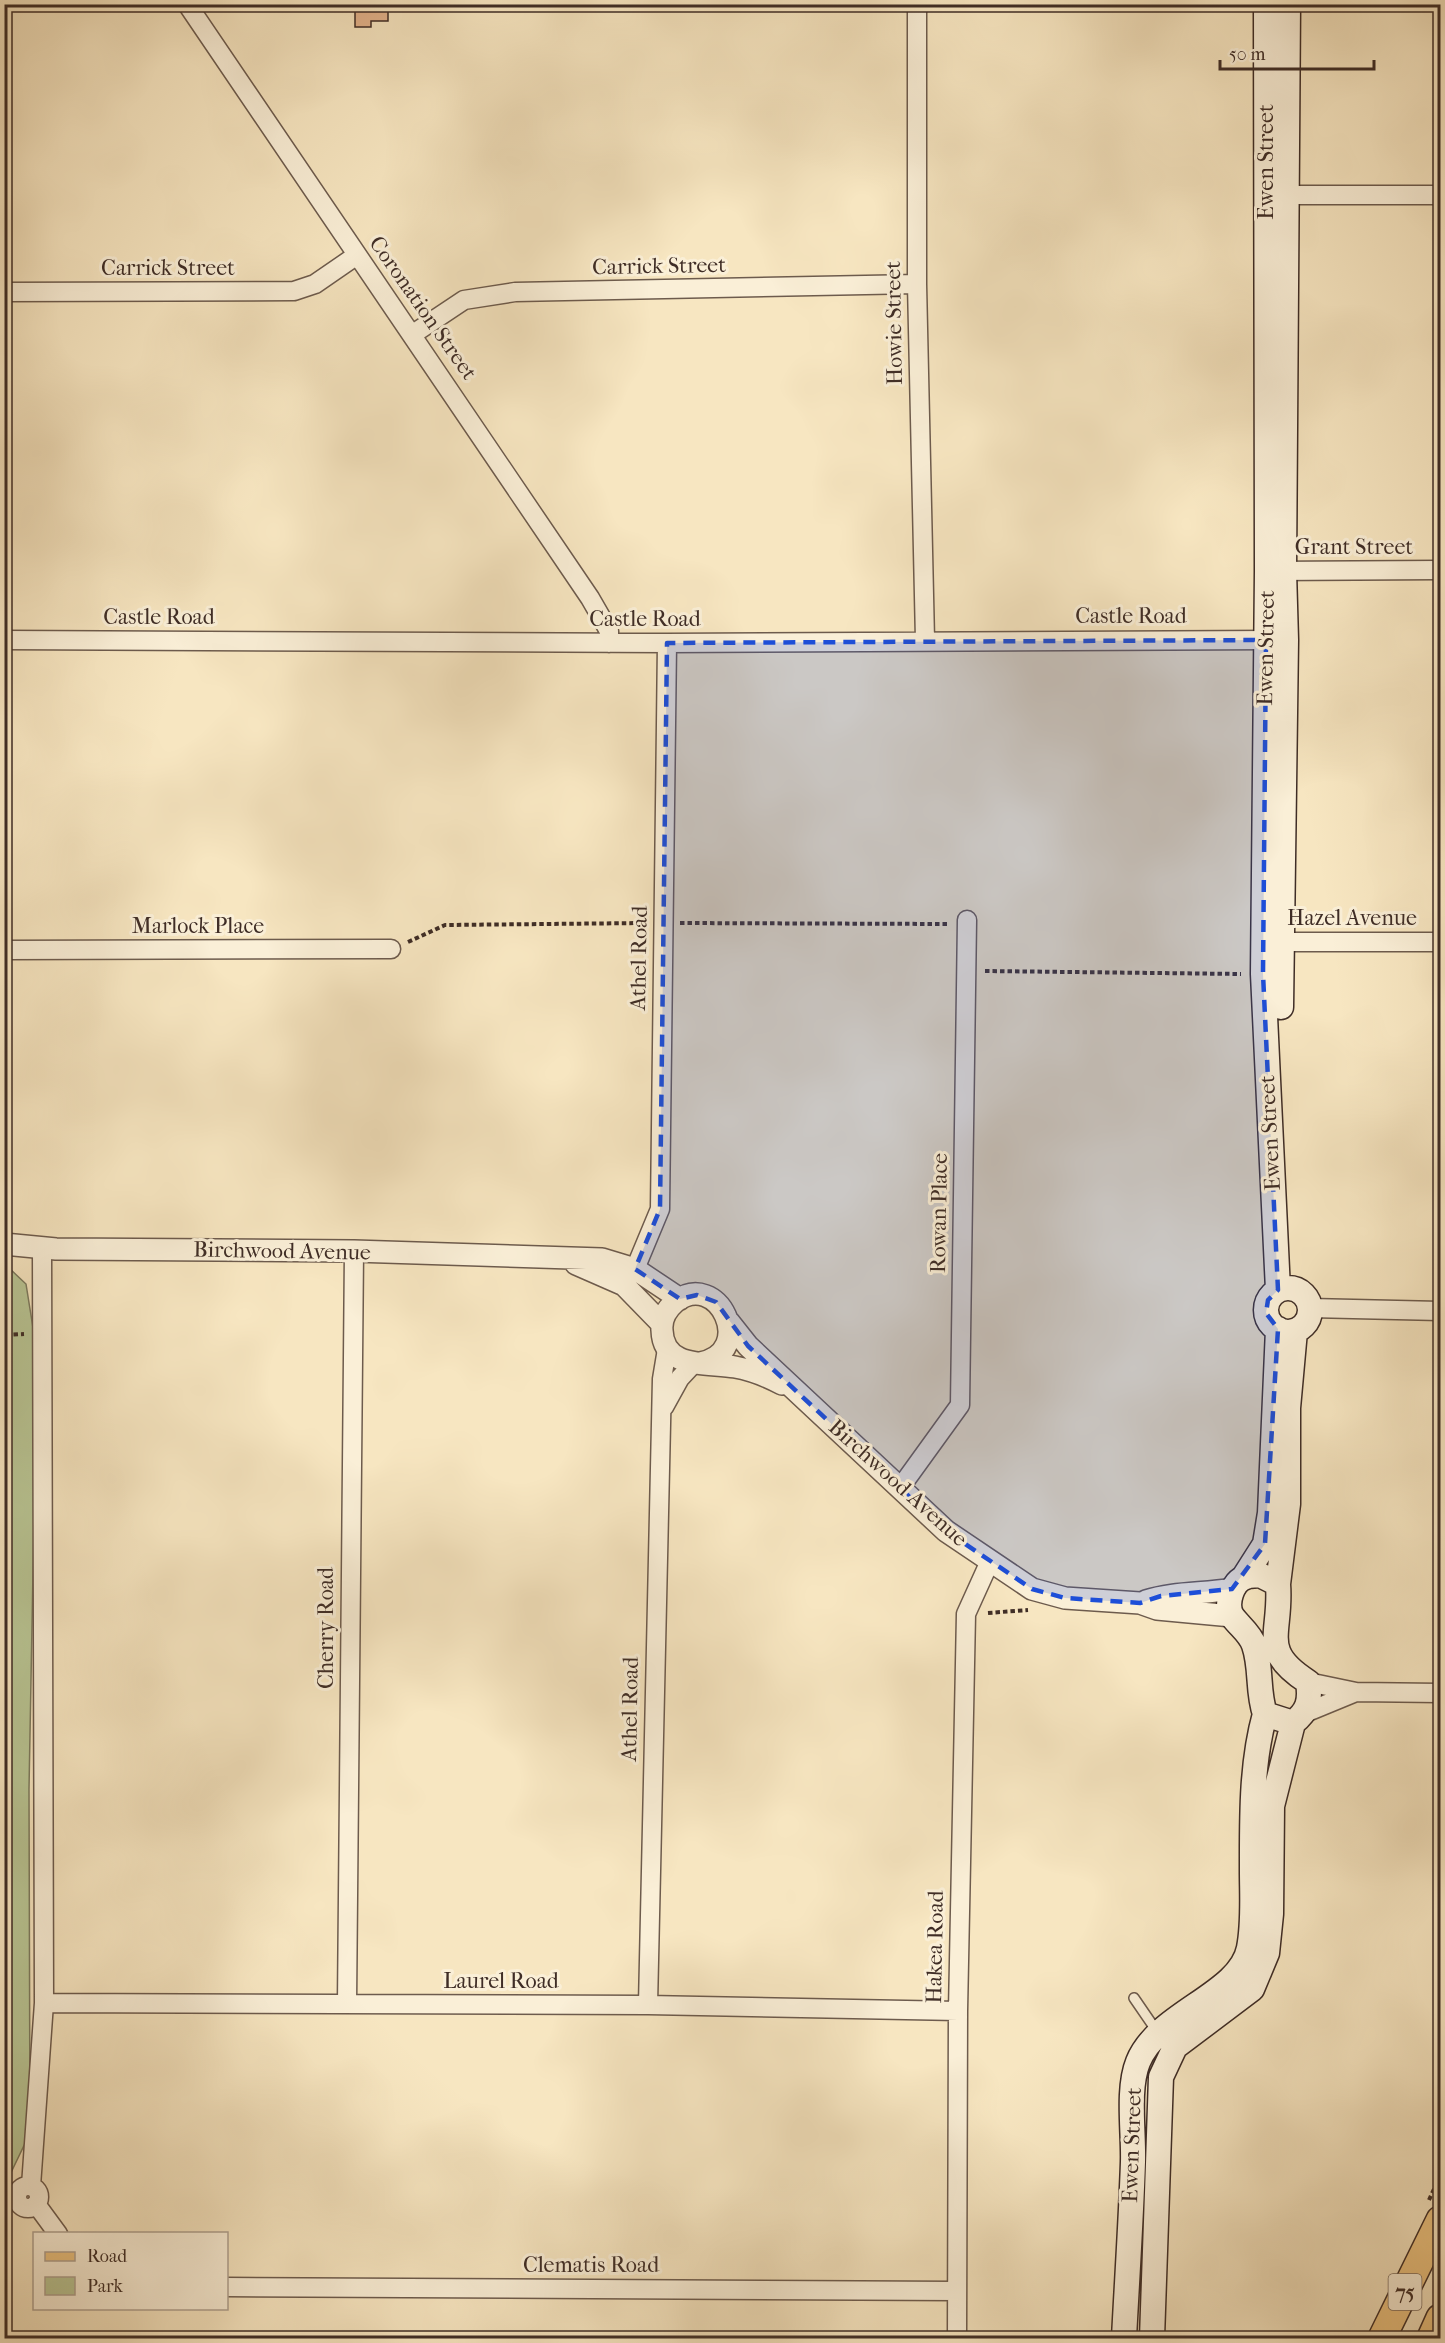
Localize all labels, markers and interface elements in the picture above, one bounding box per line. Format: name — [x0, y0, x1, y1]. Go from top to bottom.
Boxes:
scale bar — [1220, 33, 1374, 71]
text: 50 m — [1229, 44, 1266, 65]
street label: Ewen Street — [1253, 104, 1279, 220]
street label: Coronation Street — [364, 231, 482, 385]
street label: Carrick Street — [592, 252, 726, 280]
street label: Carrick Street — [101, 255, 235, 281]
street label: Howie Street — [880, 261, 908, 385]
street label: Grant Street — [1295, 534, 1413, 560]
street label: Ewen Street — [1252, 590, 1280, 706]
street label: Castle Road — [1075, 603, 1188, 629]
street label: Castle Road — [103, 604, 216, 630]
street label: Castle Road — [589, 606, 702, 632]
street label: Athel Road — [625, 904, 653, 1012]
street label: Hazel Avenue — [1287, 905, 1417, 931]
street label: Marlock Place — [132, 913, 264, 939]
street label: Ewen Street — [1254, 1075, 1286, 1191]
street label: Rowan Place — [925, 1153, 953, 1273]
street label: Birchwood Avenue — [193, 1236, 371, 1266]
street label: Birchwood Avenue — [823, 1414, 973, 1552]
street label: Cherry Road — [313, 1566, 339, 1689]
street label: Athel Road — [616, 1655, 644, 1763]
street label: Hakea Road — [921, 1889, 949, 2004]
street label: Laurel Road — [443, 1968, 560, 1994]
street label: Ewen Street — [1117, 2087, 1147, 2203]
legend — [33, 2232, 228, 2310]
text: Road — [87, 2246, 127, 2267]
street label: Clematis Road — [523, 2252, 660, 2278]
road number: 75 — [1388, 2274, 1422, 2310]
text: Park — [87, 2276, 124, 2297]

